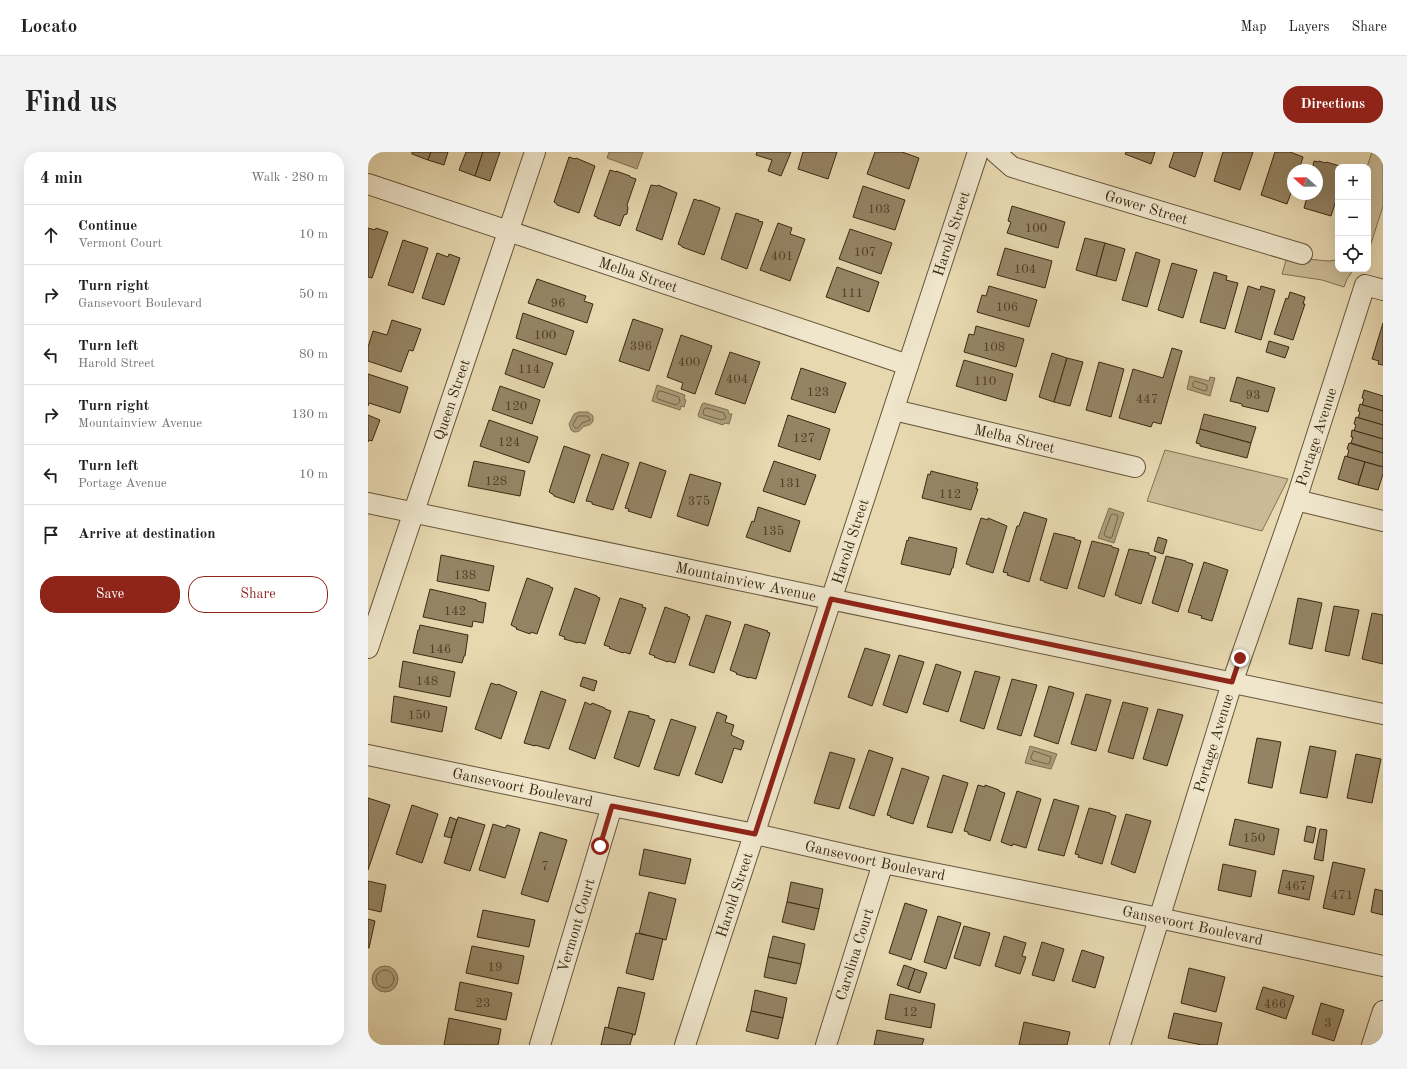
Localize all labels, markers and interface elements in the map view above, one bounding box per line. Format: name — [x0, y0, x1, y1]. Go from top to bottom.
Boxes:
text: Locato — [20, 18, 77, 37]
text: Map — [1241, 20, 1267, 34]
text: Layers — [1289, 20, 1330, 34]
text: Share — [1352, 20, 1387, 34]
button: Directions — [1283, 86, 1383, 123]
text: Find us — [24, 90, 117, 118]
north arrow — [1287, 164, 1323, 200]
map controls — [1335, 164, 1371, 272]
button: + — [1335, 164, 1371, 200]
text: 4 min — [40, 170, 83, 187]
text: Walk · 280 m — [251, 171, 328, 184]
street label: Gower Street — [1103, 189, 1189, 228]
street label: Harold Street — [932, 190, 974, 279]
button: − — [1335, 200, 1371, 236]
house number: 103 — [868, 203, 890, 216]
text: Continue — [78, 219, 137, 234]
house number: 100 — [1025, 222, 1047, 235]
icon: ahead — [40, 224, 62, 246]
text: 10 m — [299, 228, 328, 241]
button: locate — [1335, 236, 1371, 272]
text: Vermont Court — [78, 237, 162, 250]
house number: 107 — [854, 246, 876, 259]
house number: 401 — [771, 250, 793, 263]
street label: Melba Street — [596, 256, 679, 296]
house number: 104 — [1014, 263, 1036, 276]
text: Turn right — [78, 279, 149, 294]
icon: right — [40, 284, 62, 306]
house number: 111 — [841, 287, 863, 300]
text: 50 m — [299, 288, 328, 301]
text: Gansevoort Boulevard — [78, 297, 202, 310]
house number: 96 — [550, 297, 566, 310]
house number: 106 — [996, 301, 1018, 314]
house number: 100 — [534, 329, 556, 342]
text: Turn left — [78, 339, 138, 354]
house number: 396 — [630, 340, 652, 353]
house number: 108 — [983, 341, 1005, 354]
icon: left — [40, 344, 62, 366]
text: 80 m — [299, 348, 328, 361]
house number: 400 — [678, 356, 700, 369]
text: Harold Street — [78, 357, 155, 370]
street label: Queen Street — [432, 358, 474, 443]
house number: 114 — [518, 363, 540, 376]
house number: 404 — [726, 373, 748, 386]
house number: 110 — [974, 375, 996, 388]
house number: 123 — [807, 386, 829, 399]
street label: Portage Avenue — [1295, 386, 1341, 489]
house number: 93 — [1245, 389, 1261, 402]
house number: 447 — [1136, 393, 1158, 406]
text: Turn right — [78, 399, 149, 414]
house number: 120 — [505, 400, 527, 413]
icon: right — [40, 404, 62, 426]
text: 130 m — [291, 408, 328, 421]
text: Mountainview Avenue — [78, 417, 202, 430]
street label: Melba Street — [972, 423, 1056, 457]
house number: 127 — [793, 432, 815, 445]
house number: 124 — [498, 436, 520, 449]
text: Turn left — [78, 459, 138, 474]
icon: left — [40, 464, 62, 486]
text: 10 m — [299, 468, 328, 481]
house number: 128 — [485, 475, 507, 488]
text: Portage Avenue — [78, 477, 167, 490]
house number: 131 — [779, 477, 801, 490]
house number: 112 — [939, 488, 961, 501]
house number: 375 — [688, 495, 710, 508]
street label: Harold Street — [831, 497, 873, 586]
icon: arrive — [40, 524, 62, 546]
house number: 135 — [762, 525, 784, 538]
text: Arrive at destination — [78, 527, 216, 542]
street label: Mountainview Avenue — [674, 561, 817, 605]
house number: 138 — [454, 569, 476, 582]
button: Save — [40, 576, 180, 613]
button: Share — [188, 576, 328, 613]
house number: 142 — [444, 605, 466, 618]
house number: 146 — [429, 643, 451, 656]
route end — [1231, 649, 1249, 667]
house number: 148 — [416, 675, 438, 688]
street label: Portage Avenue — [1193, 692, 1237, 795]
house number: 150 — [408, 709, 430, 722]
street label: Gansevoort Boulevard — [451, 767, 594, 811]
house number: 150 — [1243, 832, 1265, 845]
route start — [591, 837, 609, 855]
street label: Gansevoort Boulevard — [803, 840, 946, 884]
street label: Harold Street — [715, 851, 757, 940]
house number: 7 — [541, 860, 549, 873]
street label: Vermont Court — [556, 877, 599, 974]
house number: 467 — [1285, 880, 1307, 893]
house number: 471 — [1331, 889, 1353, 902]
street label: Gansevoort Boulevard — [1121, 905, 1264, 949]
street label: Carolina Court — [834, 907, 877, 1003]
house number: 19 — [487, 961, 503, 974]
house number: 23 — [475, 997, 491, 1010]
house number: 466 — [1264, 998, 1286, 1011]
house number: 12 — [902, 1006, 918, 1019]
house number: 3 — [1324, 1017, 1332, 1030]

